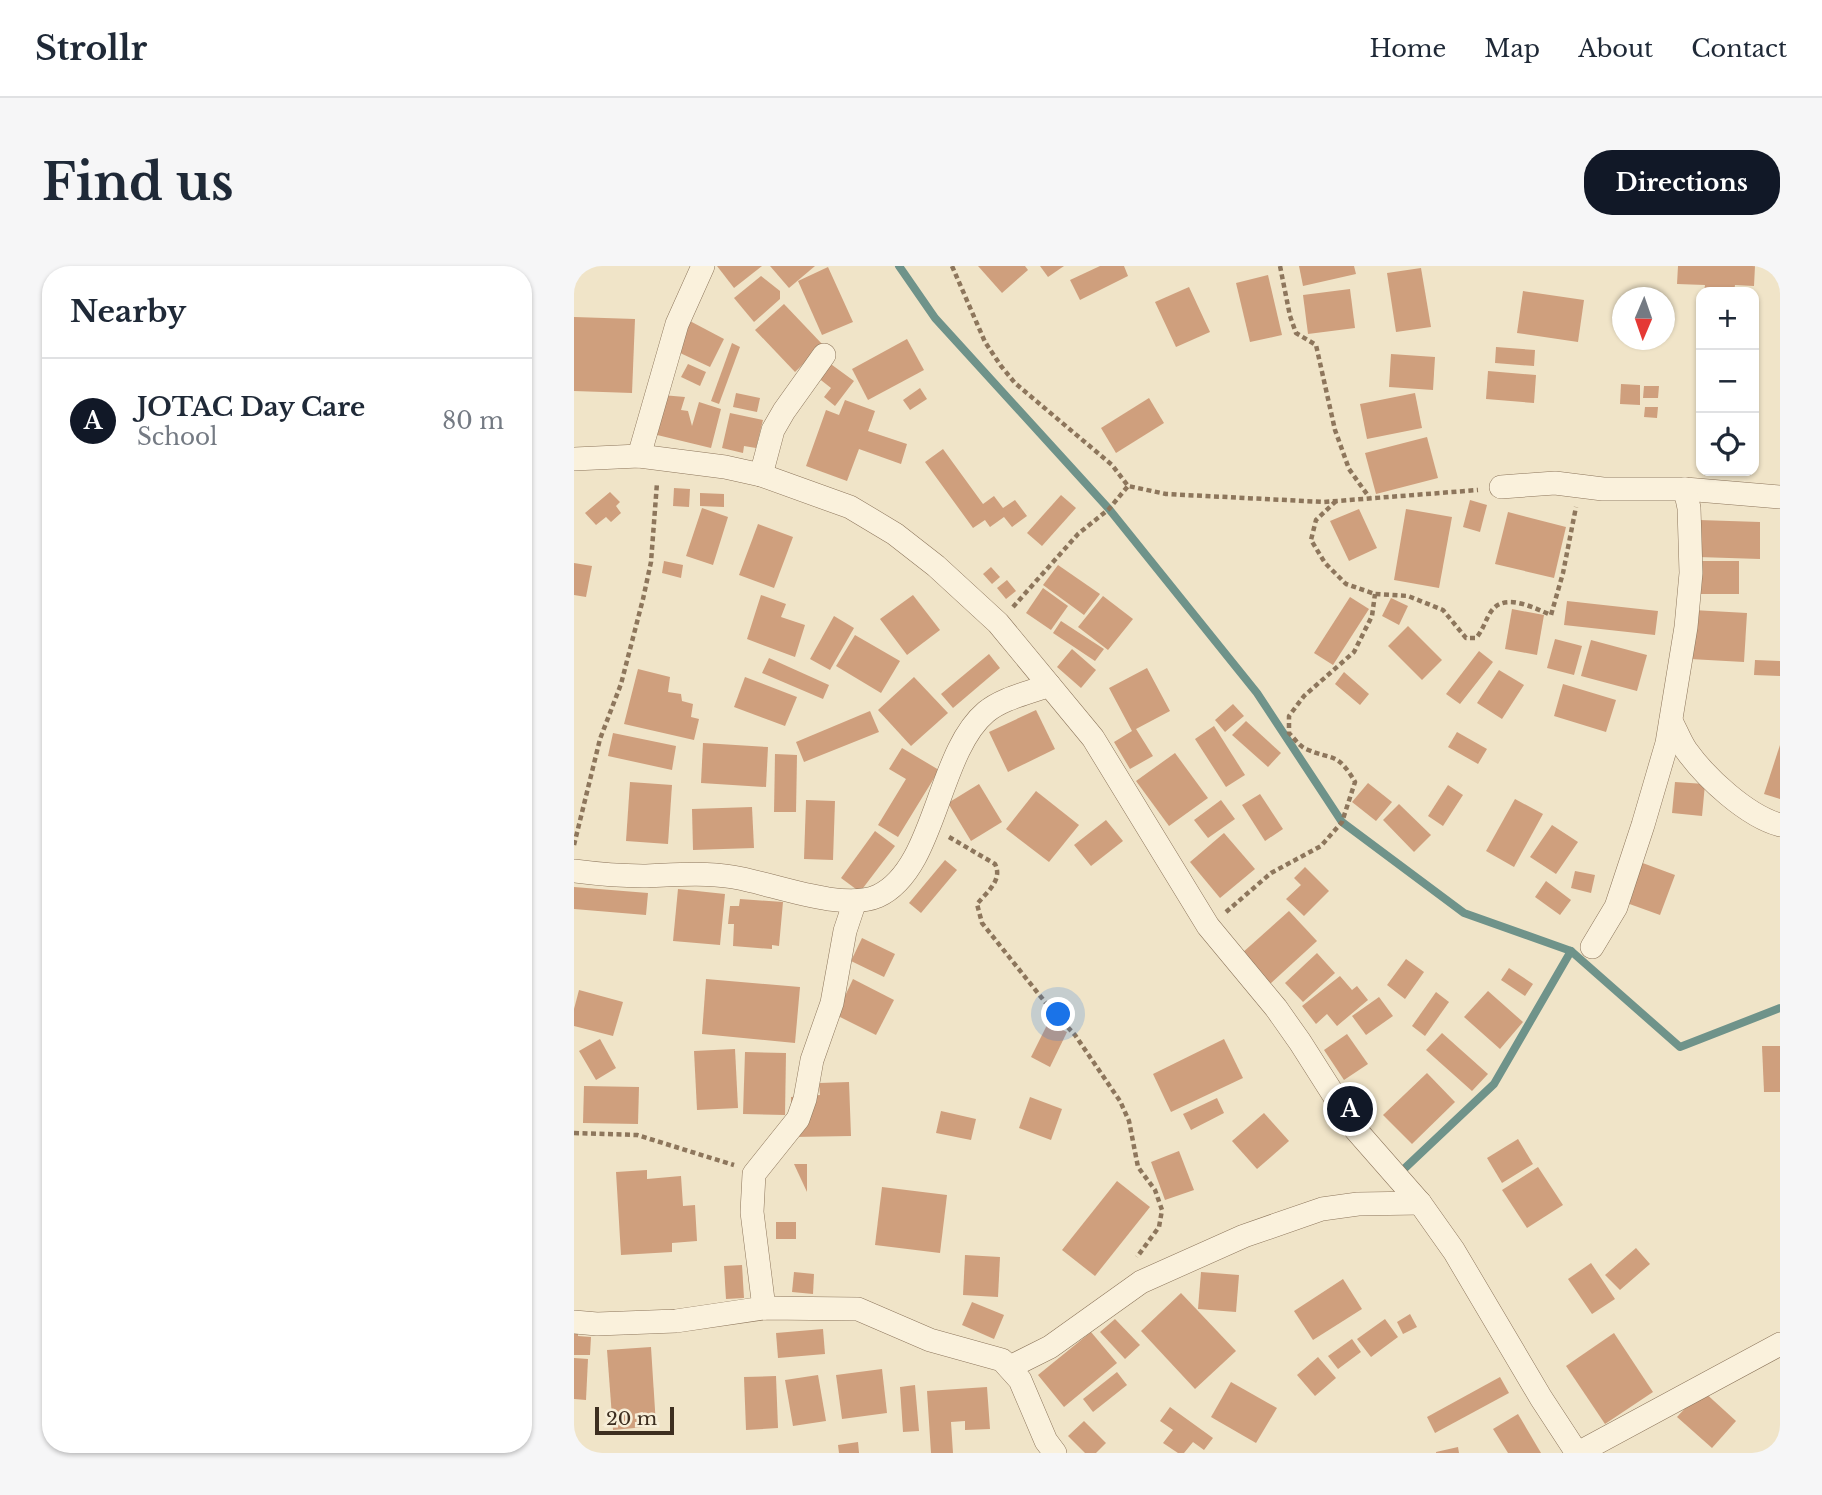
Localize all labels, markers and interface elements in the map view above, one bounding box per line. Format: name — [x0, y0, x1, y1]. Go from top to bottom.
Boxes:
text: Strollr — [35, 28, 147, 69]
text: Home — [1370, 34, 1446, 63]
text: Map — [1484, 34, 1540, 63]
text: About — [1578, 34, 1653, 63]
text: Contact — [1691, 34, 1787, 63]
button: Directions — [1584, 150, 1780, 215]
text: Find us — [42, 152, 234, 213]
north arrow — [1612, 287, 1675, 350]
map controls — [1696, 287, 1759, 476]
button: + — [1696, 287, 1759, 350]
text: Nearby — [70, 293, 186, 330]
button: − — [1696, 350, 1759, 413]
text: JOTAC Day Care — [137, 391, 365, 423]
text: A — [84, 407, 102, 435]
text: 80 m — [442, 407, 504, 435]
button: locate — [1696, 413, 1759, 476]
text: School — [137, 423, 218, 451]
your location — [1041, 997, 1075, 1031]
pin: A — [1327, 1083, 1373, 1135]
scale bar — [595, 1404, 674, 1436]
text: 20 m — [606, 1407, 657, 1430]

